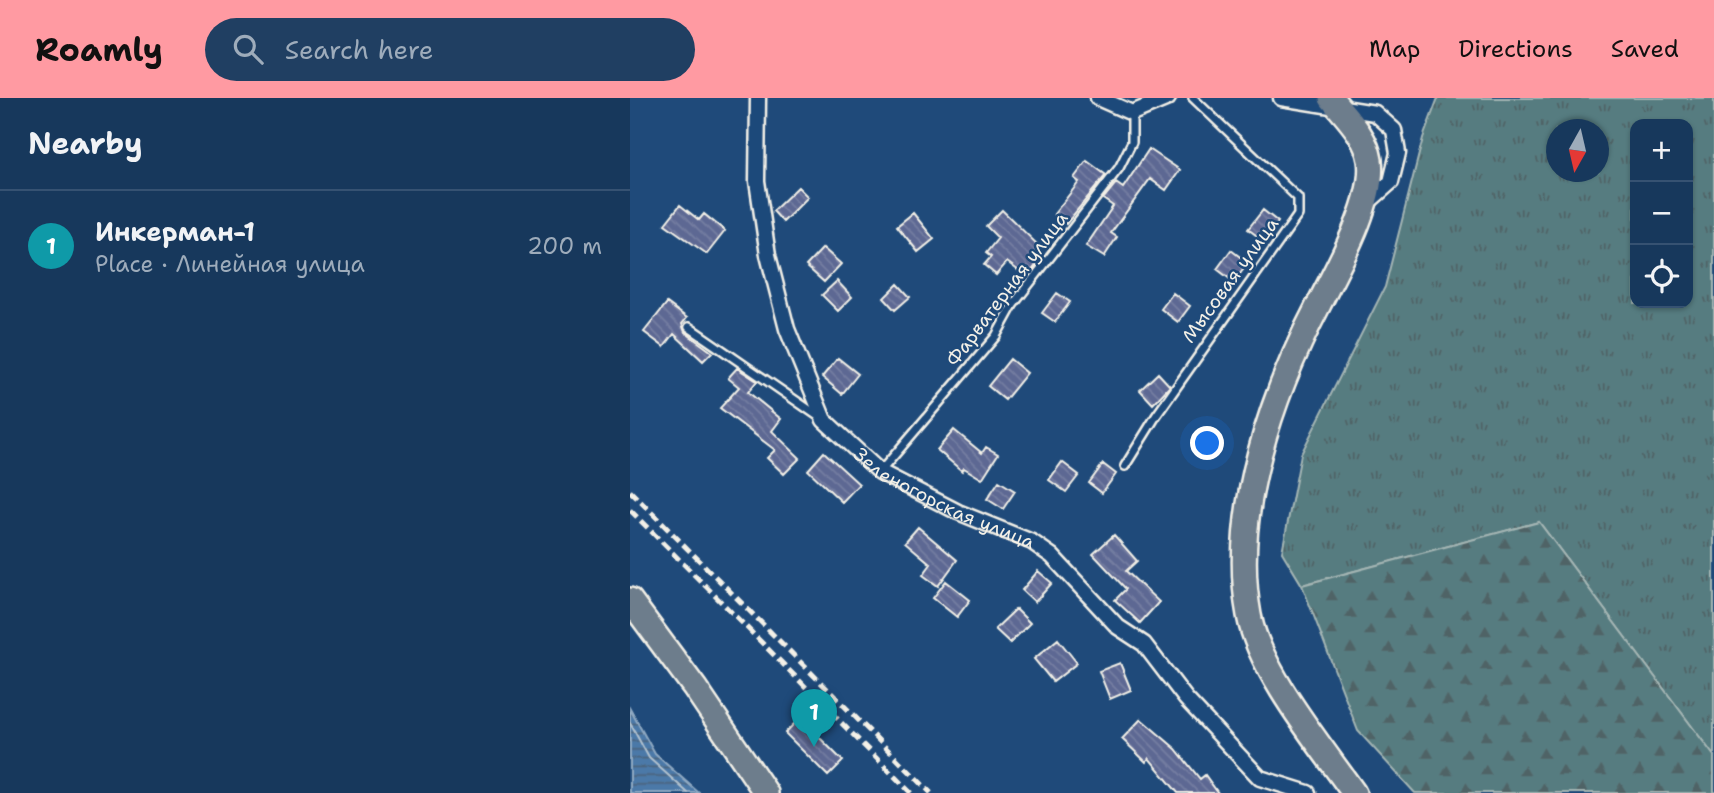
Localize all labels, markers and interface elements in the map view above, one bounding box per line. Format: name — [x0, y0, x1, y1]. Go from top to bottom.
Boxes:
search box — [205, 18, 695, 81]
text: Roamly — [35, 27, 163, 72]
icon: search — [229, 30, 267, 68]
text: Search here — [285, 32, 433, 67]
text: Map — [1369, 33, 1420, 65]
text: Directions — [1458, 33, 1573, 65]
text: Saved — [1611, 33, 1679, 65]
north arrow — [1546, 119, 1609, 182]
map controls — [1630, 119, 1693, 308]
button: + — [1630, 119, 1693, 182]
text: Nearby — [28, 123, 143, 164]
button: − — [1630, 182, 1693, 245]
street label: Фарватерная улица — [941, 206, 1074, 371]
street label: Мысовая улица — [1176, 212, 1284, 348]
text: Инкерман-1 — [95, 214, 255, 249]
text: 1 — [46, 231, 56, 261]
text: 200 m — [527, 231, 602, 261]
button: locate — [1630, 245, 1693, 308]
text: Place · Линейная улица — [95, 249, 365, 279]
your location — [1190, 426, 1224, 460]
street label: Зеленогорская улица — [849, 442, 1039, 554]
pin: 1 — [791, 689, 837, 747]

